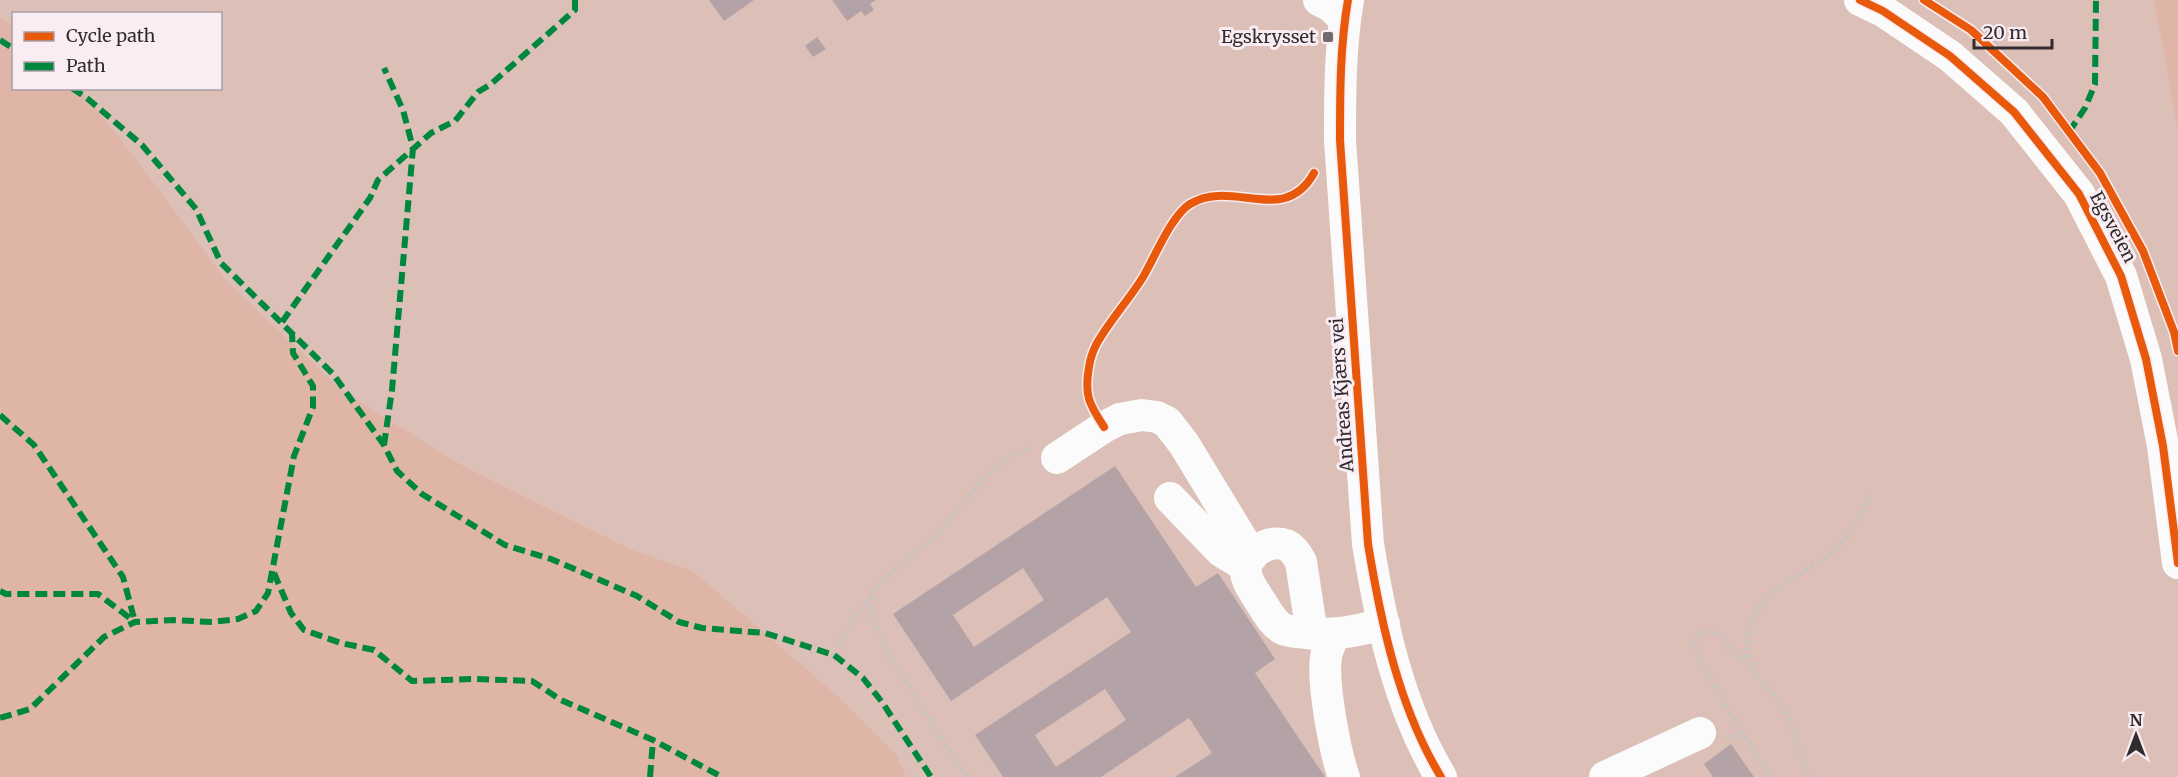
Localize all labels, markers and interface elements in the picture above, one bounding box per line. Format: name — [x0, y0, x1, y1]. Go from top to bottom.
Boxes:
legend — [12, 12, 222, 90]
scale bar — [1974, 12, 2052, 50]
text: 20 m — [1983, 21, 2027, 44]
text: Cycle path — [66, 24, 156, 47]
place label: Egskrysset — [1221, 25, 1316, 48]
marker: Egskrysset — [1321, 30, 1335, 44]
text: Path — [66, 54, 106, 77]
street label: Egsveien — [2085, 187, 2142, 266]
street label: Andreas Kjærs vei — [1325, 317, 1358, 474]
north arrow — [2106, 705, 2166, 765]
text: N — [2130, 710, 2143, 730]

